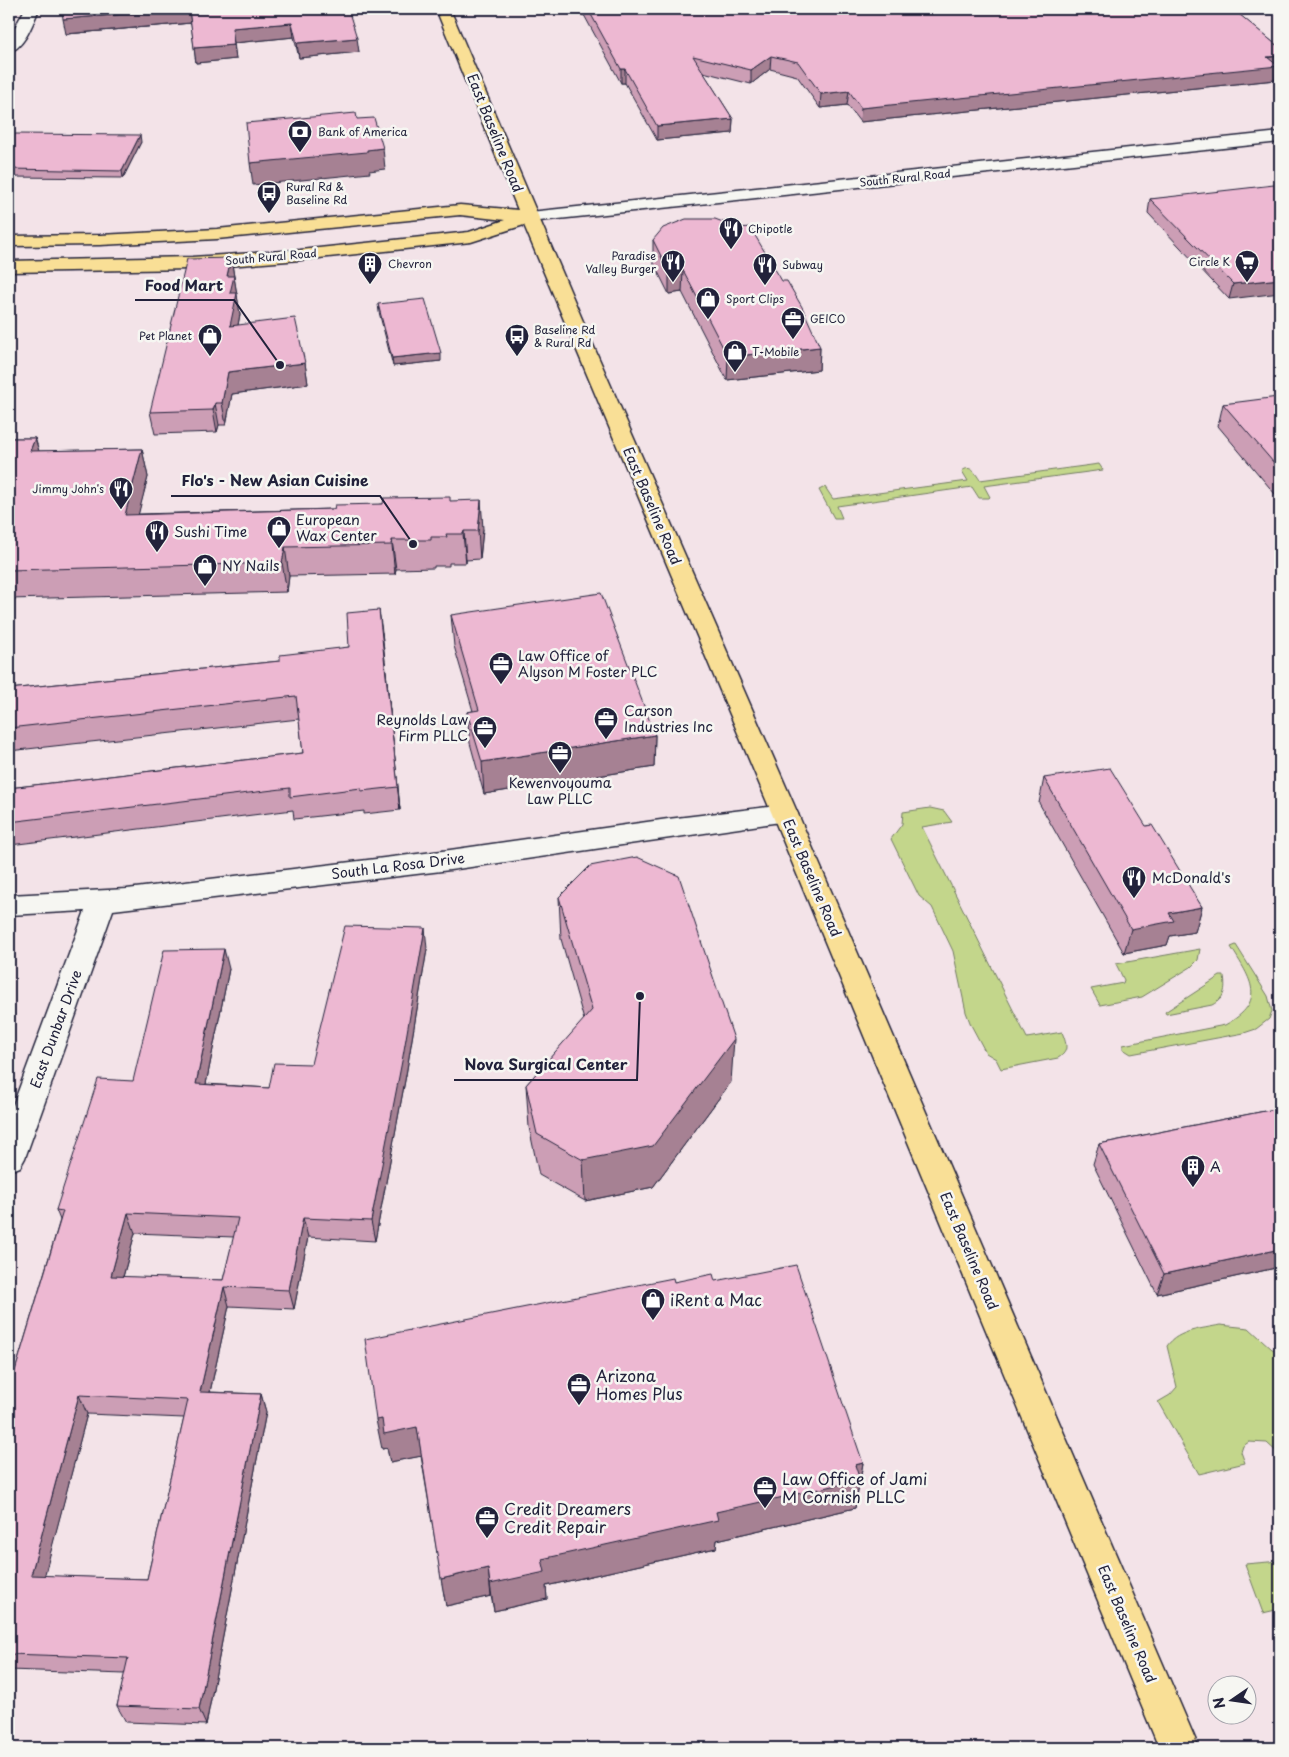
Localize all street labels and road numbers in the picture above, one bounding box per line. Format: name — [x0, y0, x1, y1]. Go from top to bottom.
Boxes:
street label: East Baseline Road — [462, 70, 529, 195]
street label: South Rural Road — [859, 164, 951, 191]
street label: South Rural Road — [225, 244, 317, 269]
street label: East Baseline Road — [618, 444, 687, 568]
street label: East Baseline Road — [778, 816, 847, 940]
street label: South La Rosa Drive — [330, 847, 466, 884]
street label: East Dunbar Drive — [24, 967, 87, 1091]
street label: East Baseline Road — [935, 1189, 1004, 1313]
street label: East Baseline Road — [1093, 1562, 1162, 1686]

